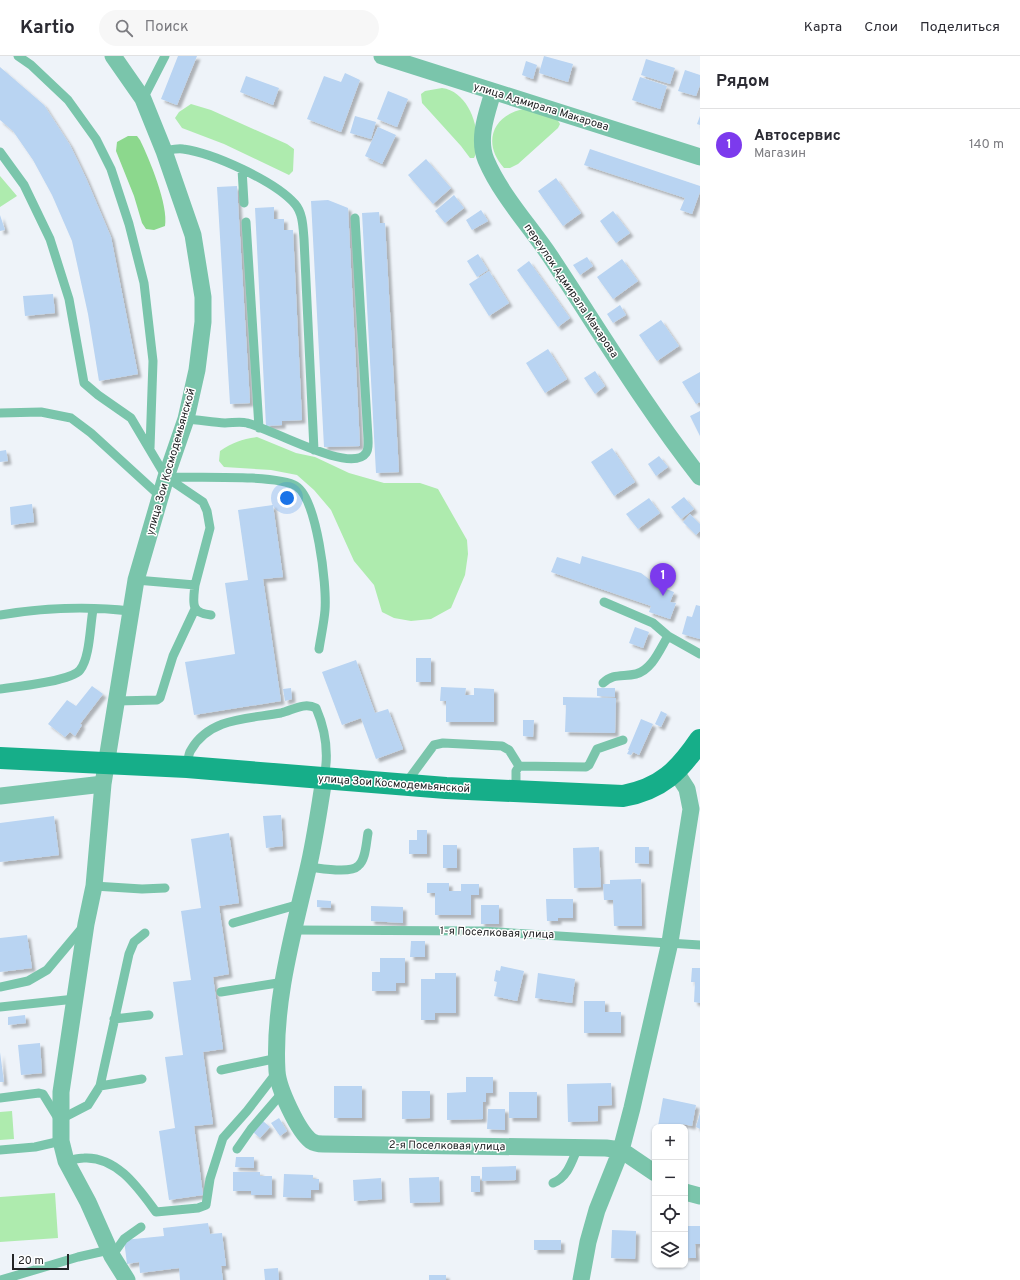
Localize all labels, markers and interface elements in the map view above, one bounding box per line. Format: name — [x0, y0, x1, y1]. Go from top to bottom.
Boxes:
search box — [99, 10, 379, 46]
text: Kartio — [20, 16, 75, 40]
icon: search — [113, 17, 135, 39]
text: Поиск — [145, 18, 189, 37]
text: Карта — [804, 19, 842, 36]
text: Слои — [864, 19, 898, 36]
text: Поделиться — [920, 19, 1000, 36]
text: Рядом — [716, 71, 769, 93]
street label: улица Адмирала Макарова — [472, 80, 611, 134]
text: Автосервис — [754, 127, 841, 146]
text: 1 — [726, 137, 732, 153]
text: 140 m — [969, 137, 1004, 153]
text: Магазин — [754, 146, 806, 162]
street label: переулок Адмирала Макарова — [521, 221, 621, 361]
street label: улица Зои Космодемьянской — [143, 387, 199, 537]
your location — [277, 488, 297, 508]
pin: 1 — [650, 563, 676, 596]
street label: улица Зои Космодемьянской — [318, 772, 470, 796]
street label: 1-я Поселковая улица — [440, 924, 555, 942]
map controls — [652, 1124, 688, 1268]
button: + — [652, 1124, 688, 1160]
street label: 2-я Поселковая улица — [389, 1138, 506, 1154]
button: − — [652, 1160, 688, 1196]
button: locate — [652, 1196, 688, 1232]
button: layers — [652, 1232, 688, 1268]
scale bar — [12, 1252, 69, 1271]
text: 20 m — [18, 1254, 44, 1268]

